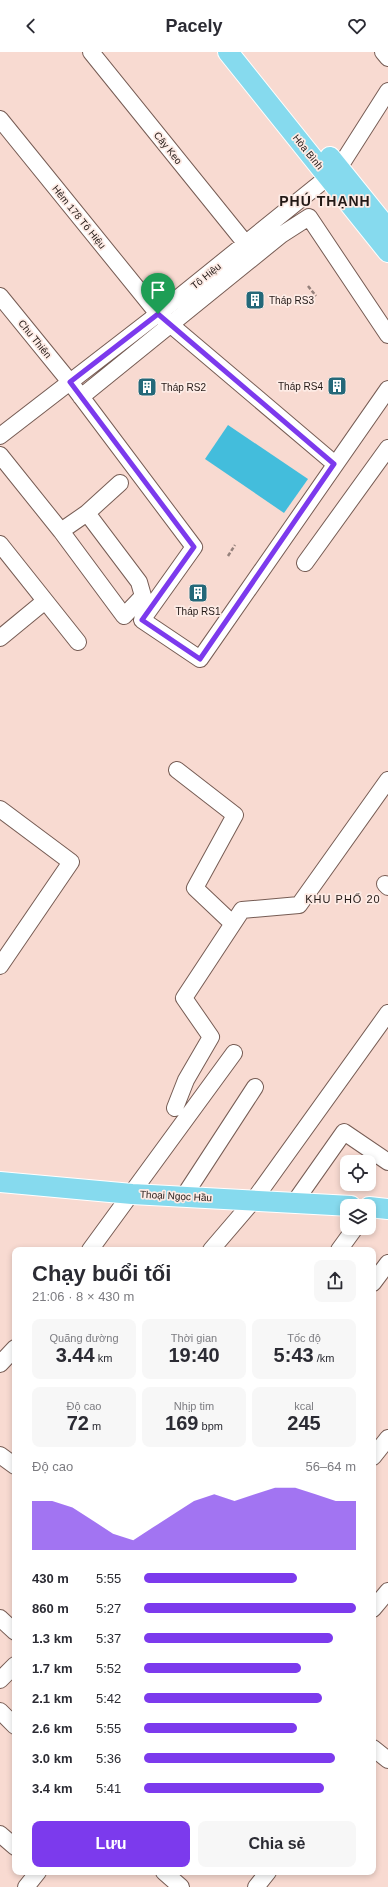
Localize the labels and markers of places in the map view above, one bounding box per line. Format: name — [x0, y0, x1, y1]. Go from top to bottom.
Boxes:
pin — [141, 273, 175, 314]
building icon: Tháp RS3 — [244, 289, 266, 311]
place label: Tháp RS3 — [269, 295, 314, 306]
building icon: Tháp RS4 — [326, 375, 348, 397]
building icon: Tháp RS2 — [136, 376, 158, 398]
place label: Tháp RS4 — [278, 381, 323, 392]
place label: Tháp RS2 — [161, 382, 206, 393]
building icon: Tháp RS1 — [187, 582, 209, 604]
place label: Tháp RS1 — [175, 606, 221, 617]

